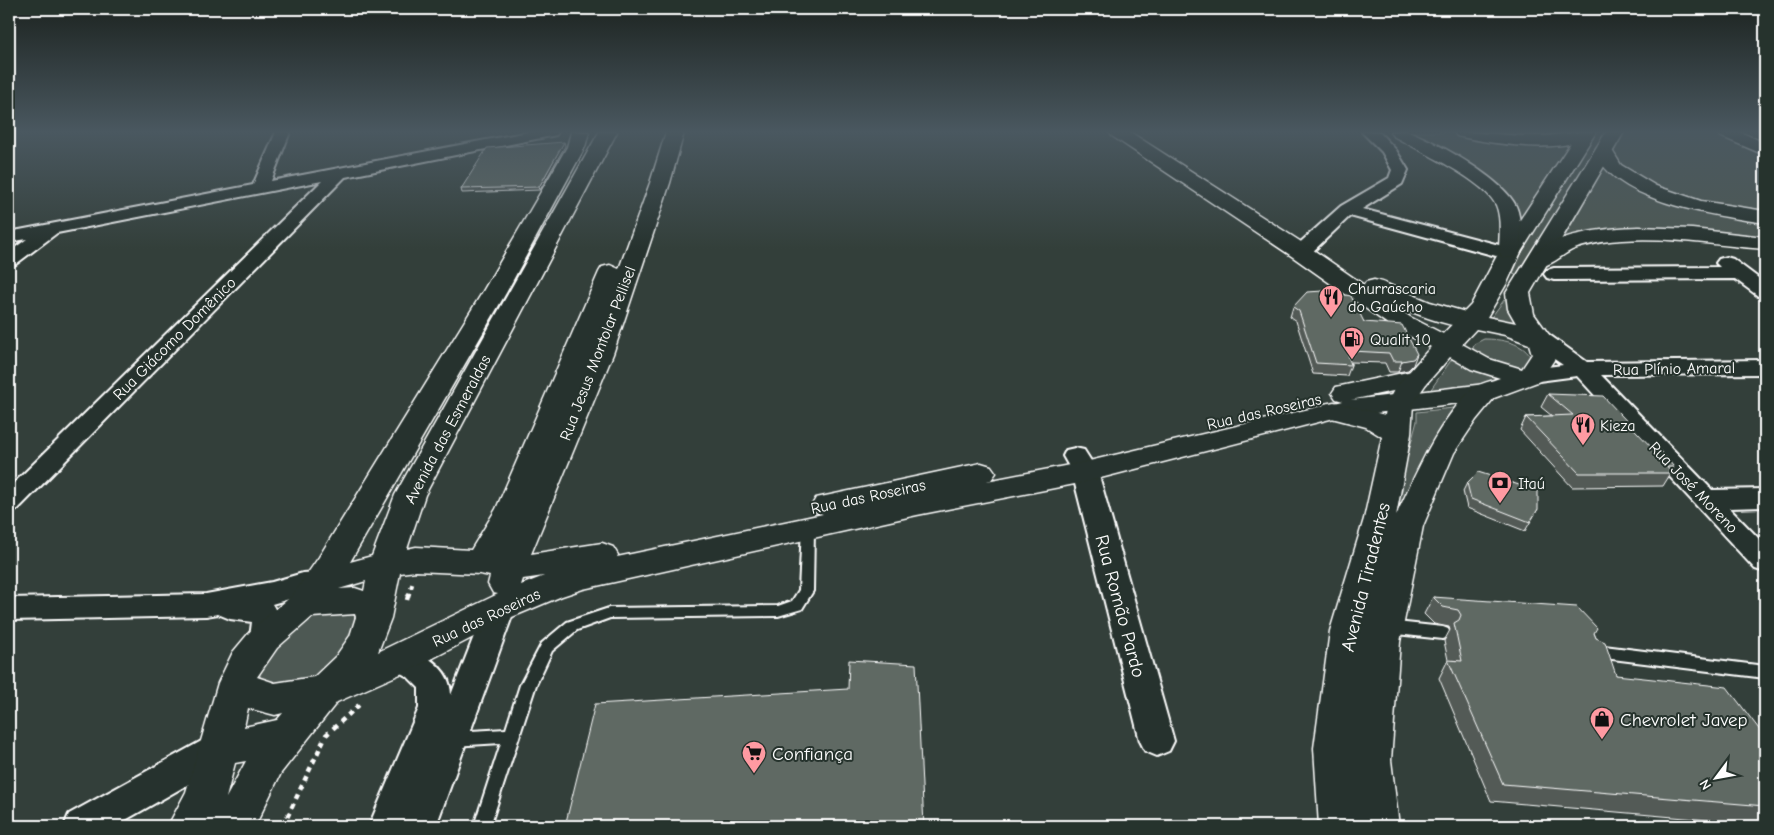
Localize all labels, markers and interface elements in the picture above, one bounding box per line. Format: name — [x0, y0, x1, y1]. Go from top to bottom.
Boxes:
street label: Rua Jesus Montolar Pellisel — [556, 264, 640, 443]
street label: Rua Giácomo Domênico — [110, 274, 240, 404]
place label: Churrascaria do Gaúcho — [1348, 280, 1436, 316]
restaurant icon: Churrascaria do Gaúcho — [1318, 284, 1344, 318]
fuel station icon: Qualit 10 — [1339, 326, 1365, 360]
place label: Qualit 10 — [1370, 331, 1431, 349]
street label: Avenida das Esmeraldas — [401, 352, 495, 507]
street label: Rua Plínio Amaral — [1613, 359, 1735, 379]
street label: Rua das Roseiras — [1205, 390, 1324, 434]
restaurant icon: Kieza — [1570, 412, 1596, 446]
place label: Kieza — [1600, 417, 1635, 435]
street label: Rua José Moreno — [1645, 438, 1742, 537]
bank icon: Itaú — [1487, 470, 1513, 504]
place label: Itaú — [1518, 475, 1545, 493]
street label: Rua das Roseiras — [809, 476, 928, 518]
street label: Avenida Tiradentes — [1337, 500, 1395, 654]
street label: Rua Romão Pardo — [1090, 532, 1150, 680]
street label: Rua das Roseiras — [430, 585, 544, 651]
shop icon: Chevrolet Javep — [1589, 706, 1615, 740]
place label: Chevrolet Javep — [1620, 709, 1748, 731]
supermarket icon: Confiança — [741, 740, 767, 774]
place label: Confiança — [772, 743, 853, 765]
north arrow — [1692, 752, 1742, 802]
text: N — [1696, 776, 1715, 793]

